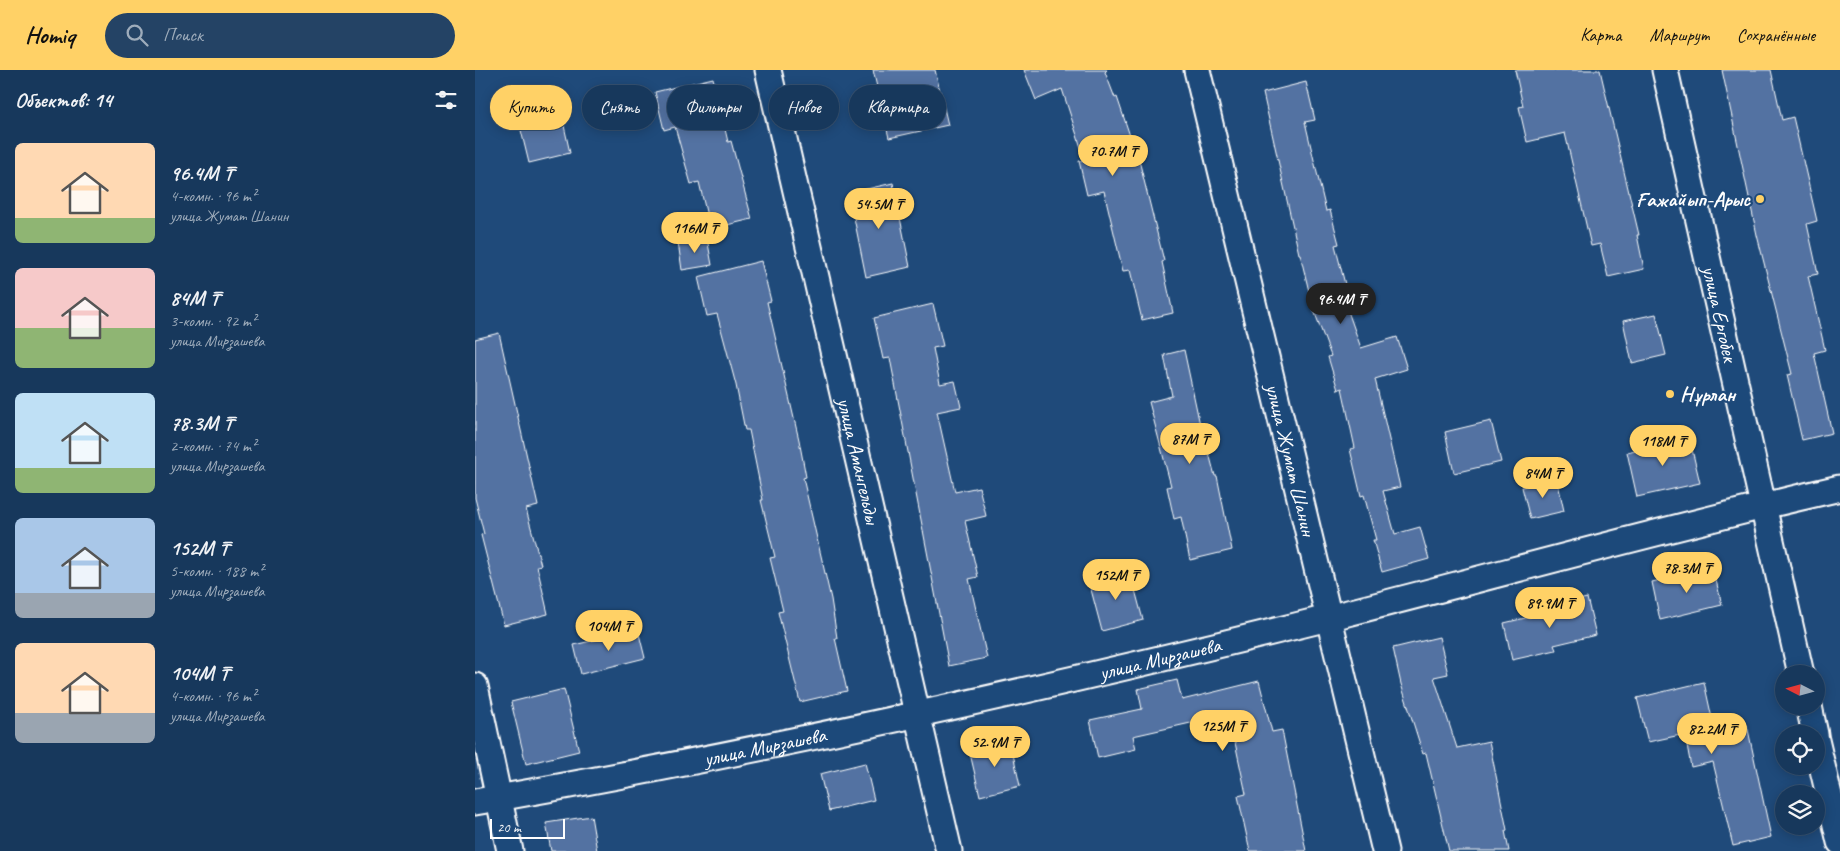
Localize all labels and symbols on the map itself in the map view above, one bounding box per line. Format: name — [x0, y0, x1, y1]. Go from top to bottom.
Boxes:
pin: 70.7M ₸ — [1067, 134, 1159, 177]
place label: Ғажайып-Арыс — [1635, 186, 1751, 212]
pin: 54.5M ₸ — [833, 188, 925, 230]
marker: Ғажайып-Арыс — [1754, 193, 1766, 205]
pin: 116M ₸ — [654, 212, 736, 254]
street label: улица Ергобек — [1696, 261, 1744, 366]
pin: 96.4M ₸ — [1295, 282, 1387, 325]
street label: улица Жумат Шанин — [1260, 379, 1322, 540]
place label: Нұрлан — [1680, 381, 1737, 407]
marker: Нұрлан — [1664, 388, 1676, 400]
street label: улица Амангельды — [831, 393, 886, 528]
pin: 87M ₸ — [1155, 422, 1225, 465]
pin: 118M ₸ — [1622, 424, 1704, 467]
pin: 84M ₸ — [1508, 456, 1578, 499]
pin: 78.3M ₸ — [1641, 552, 1733, 594]
pin: 152M ₸ — [1075, 558, 1157, 601]
pin: 89.9M ₸ — [1504, 586, 1596, 629]
pin: 104M ₸ — [568, 610, 650, 652]
street label: улица Мирзашева — [1095, 631, 1225, 686]
north arrow — [1775, 665, 1825, 715]
pin: 125M ₸ — [1182, 710, 1264, 752]
pin: 82.2M ₸ — [1666, 712, 1758, 755]
street label: улица Мирзашева — [700, 721, 830, 772]
pin: 52.9M ₸ — [949, 726, 1041, 768]
scale bar — [490, 816, 565, 839]

